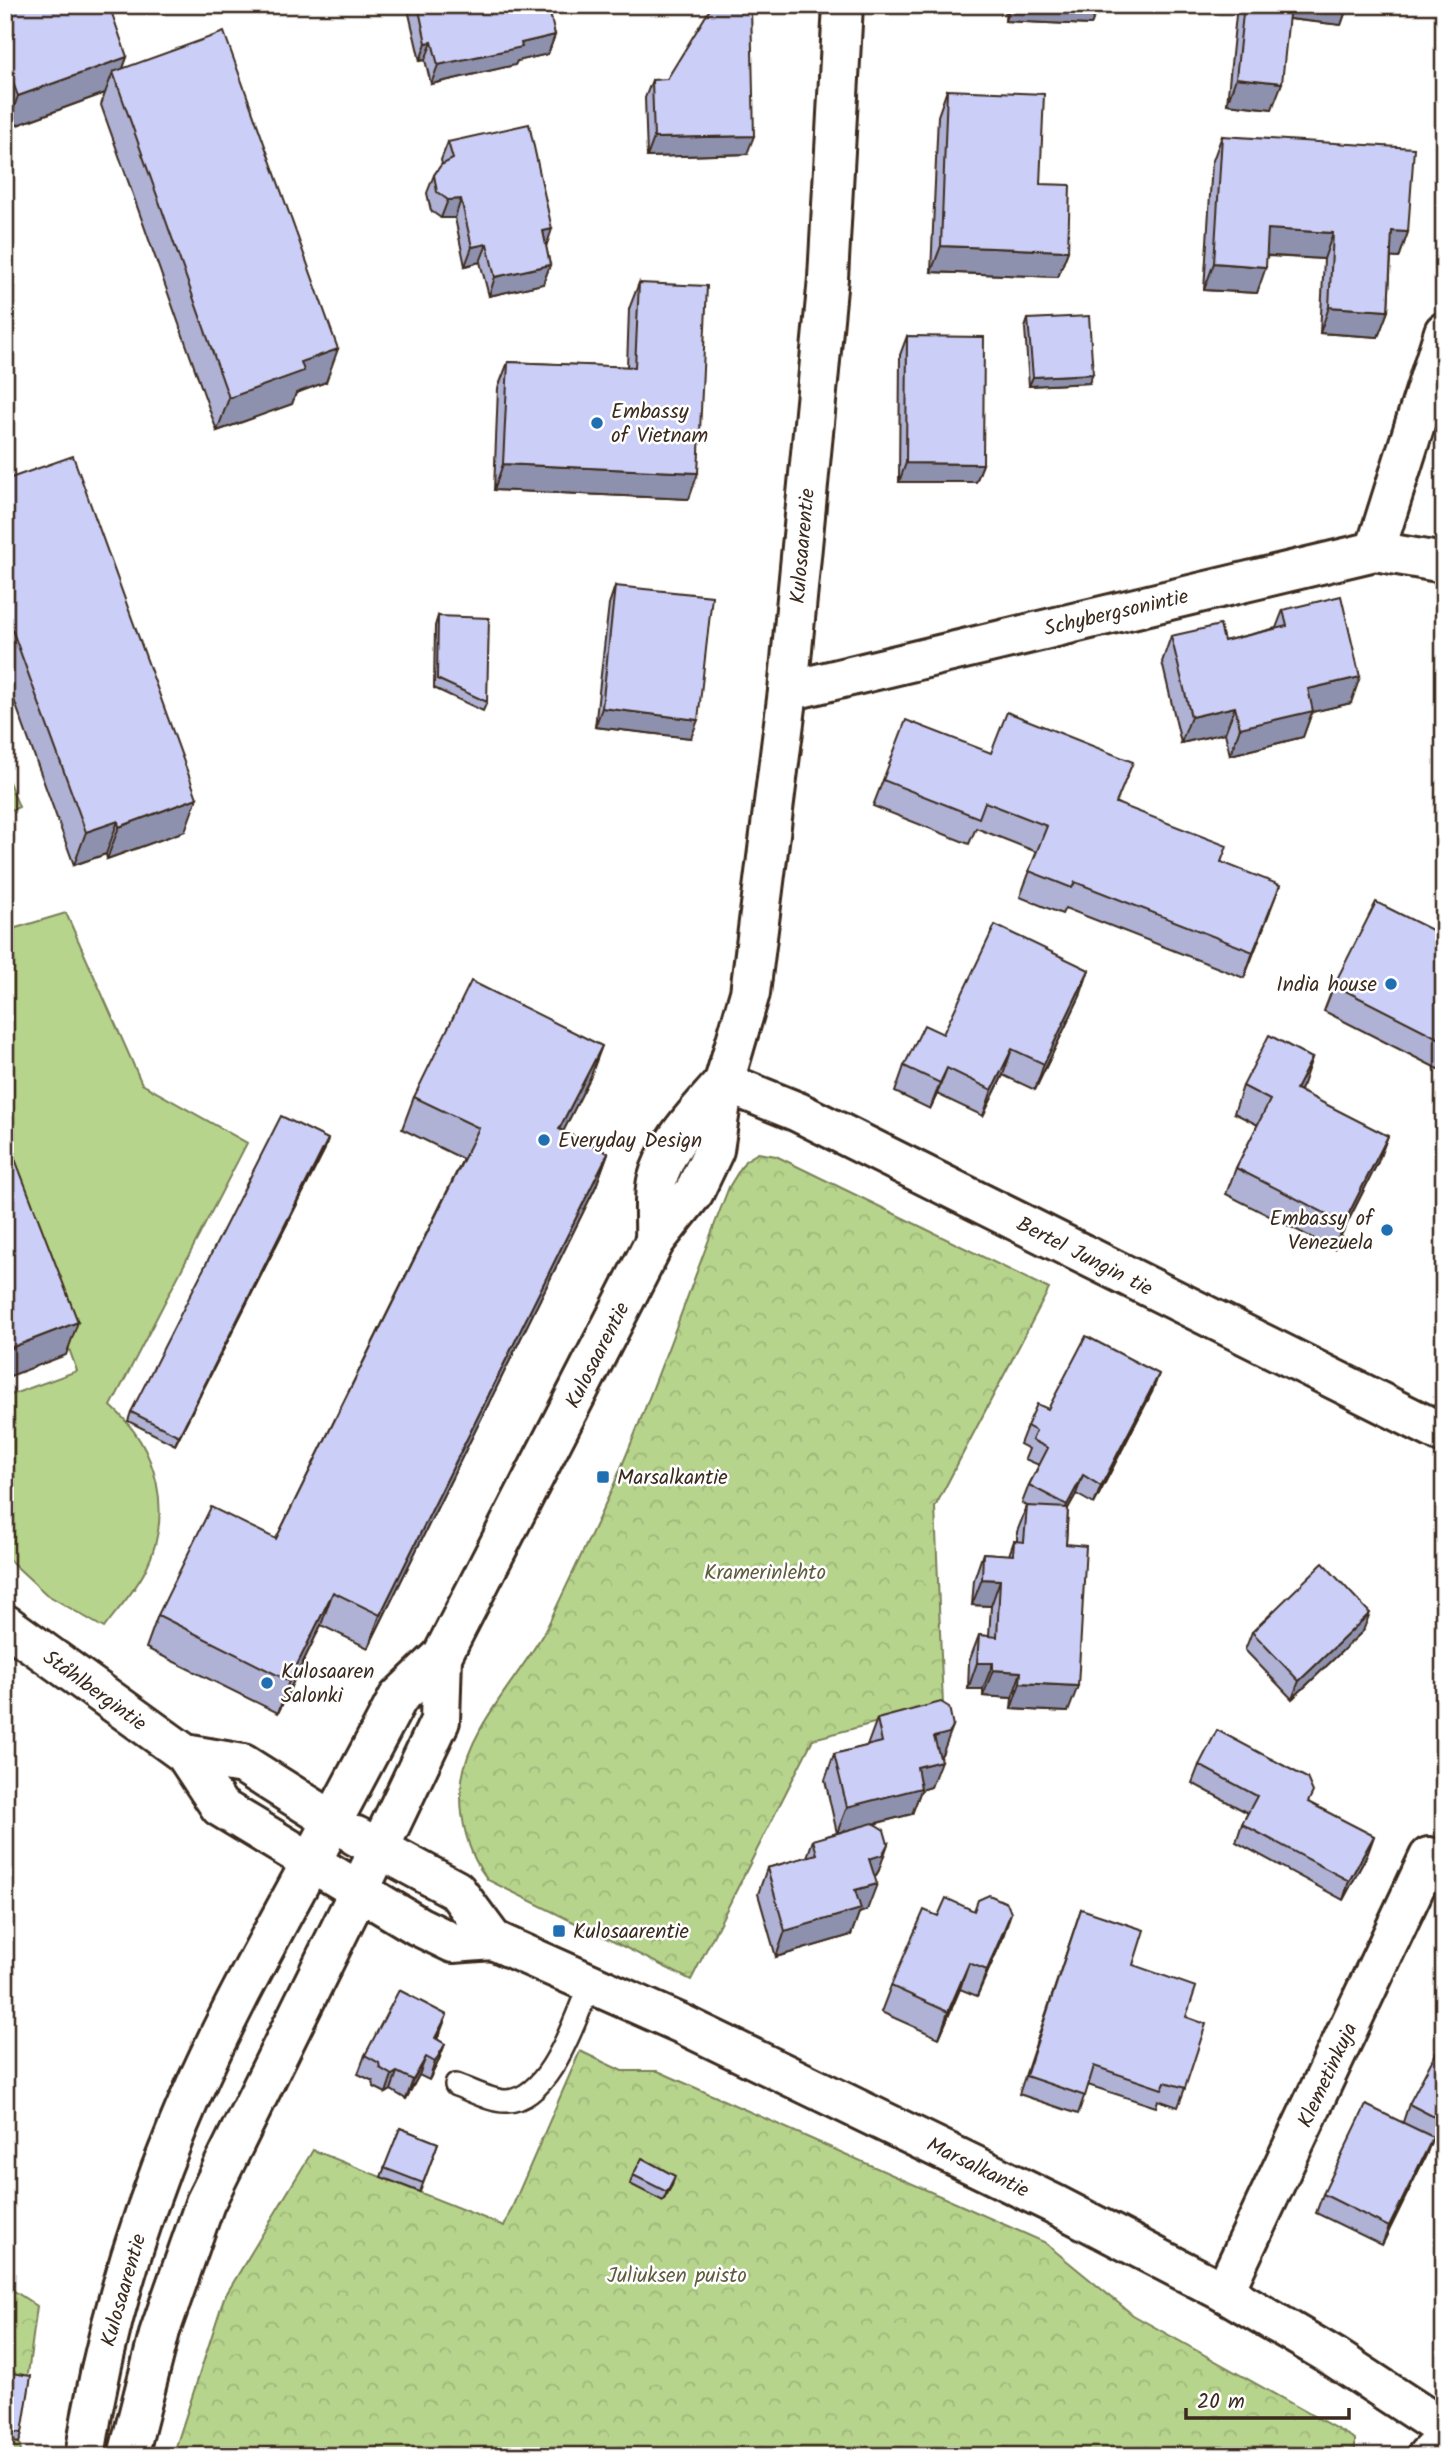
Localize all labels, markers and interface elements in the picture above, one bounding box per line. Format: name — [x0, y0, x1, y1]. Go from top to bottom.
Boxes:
place label: Embassy of Vietnam — [611, 396, 708, 453]
marker: Embassy of Vietnam — [589, 415, 605, 431]
street label: Kulosaarentie — [782, 486, 825, 605]
street label: Schybergsonintie — [1041, 581, 1192, 646]
place label: India house — [1276, 969, 1378, 1002]
marker: India house — [1383, 976, 1399, 992]
place label: Everyday Design — [558, 1125, 702, 1158]
marker: Everyday Design — [536, 1132, 552, 1148]
place label: Embassy of Venezuela — [1270, 1203, 1375, 1260]
street label: Bertel Jungin tie — [1010, 1209, 1159, 1306]
marker: Embassy of Venezuela — [1379, 1222, 1395, 1238]
street label: Kulosaarentie — [557, 1296, 640, 1415]
place label: Marsalkantie — [617, 1462, 728, 1495]
marker: Marsalkantie — [595, 1469, 611, 1485]
park label: Kramerinlehto — [704, 1557, 826, 1590]
street label: Ståhlbergintie — [35, 1642, 154, 1741]
place label: Kulosaaren Salonki — [281, 1656, 374, 1713]
marker: Kulosaaren Salonki — [259, 1675, 275, 1691]
place label: Kulosaarentie — [573, 1916, 690, 1949]
marker: Kulosaarentie — [551, 1923, 567, 1939]
street label: Klemetinkuja — [1290, 2018, 1367, 2134]
street label: Marsalkantie — [920, 2129, 1035, 2208]
street label: Kulosaarentie — [93, 2230, 156, 2351]
park label: Juliuksen puisto — [607, 2260, 747, 2293]
scale bar — [1186, 2377, 1349, 2421]
text: 20 m — [1197, 2386, 1245, 2419]

